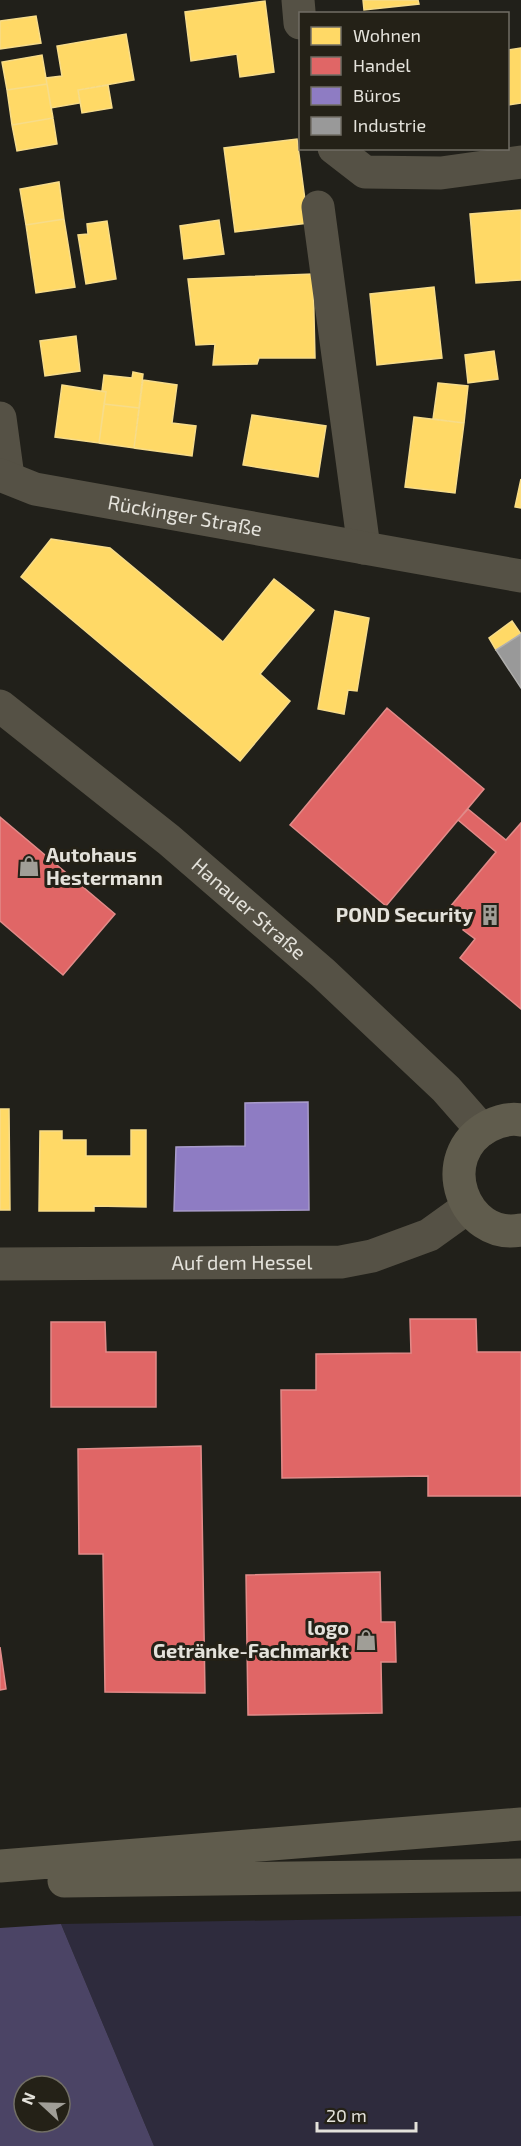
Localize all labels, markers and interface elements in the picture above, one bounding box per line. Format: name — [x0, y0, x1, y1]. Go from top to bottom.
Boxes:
legend — [299, 12, 509, 150]
text: Wohnen — [353, 24, 421, 46]
text: Handel — [353, 54, 411, 76]
text: Büros — [353, 84, 401, 106]
text: Industrie — [353, 114, 426, 136]
street label: Rückinger Straße — [106, 489, 264, 540]
place label: Autohaus Hestermann — [46, 842, 163, 889]
street label: Hanauer Straße — [187, 852, 311, 964]
shop icon: Autohaus Hestermann — [17, 854, 41, 878]
place label: POND Security — [336, 902, 474, 927]
building icon: POND Security — [478, 903, 502, 927]
street label: Auf dem Hessel — [171, 1249, 313, 1274]
place label: logo Getränke-Fachmarkt — [153, 1615, 349, 1662]
shop icon: logo Getränke-Fachmarkt — [354, 1628, 378, 1652]
north arrow — [12, 2074, 72, 2134]
text: N — [17, 2089, 39, 2107]
scale bar — [317, 2095, 416, 2133]
text: 20 m — [326, 2104, 367, 2126]

